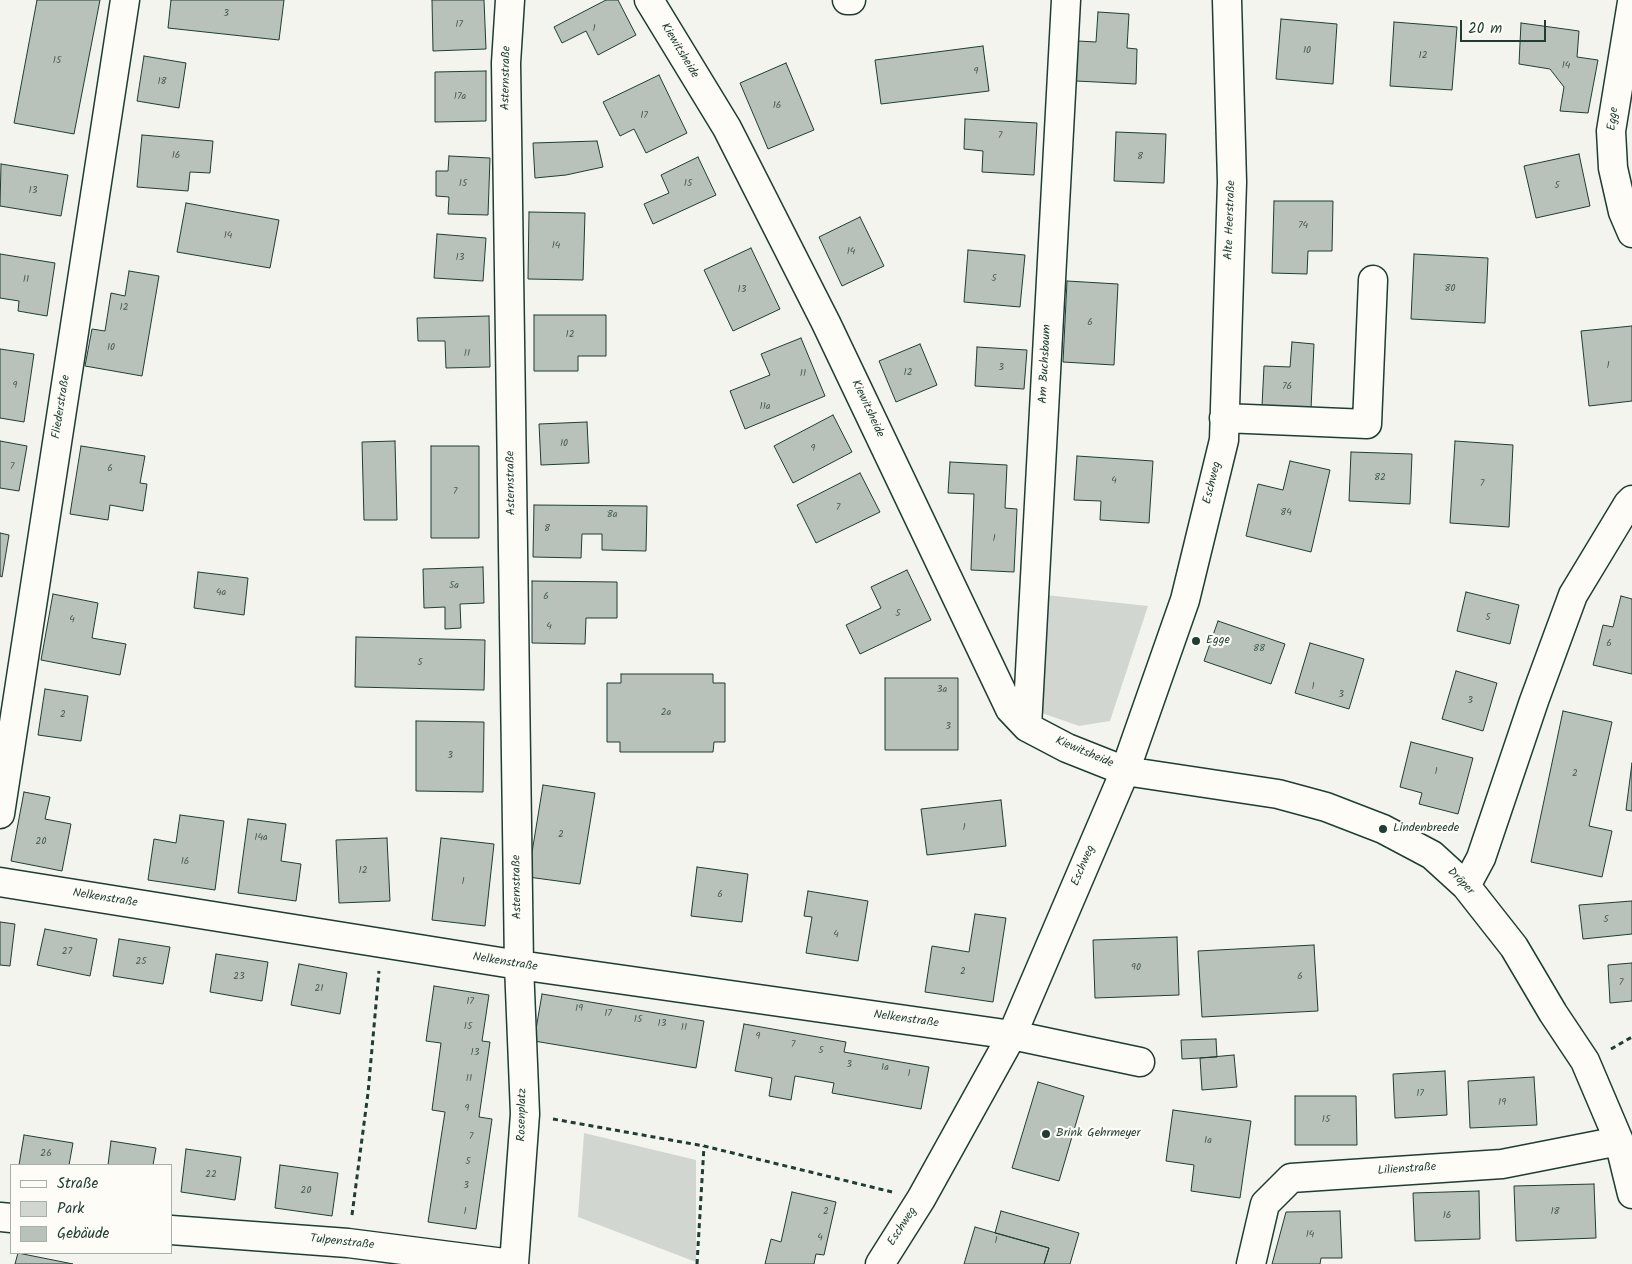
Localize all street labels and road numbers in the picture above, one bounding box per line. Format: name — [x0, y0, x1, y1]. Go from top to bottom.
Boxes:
street label: Kiewitsheide — [657, 21, 701, 81]
street label: Asternstraße — [499, 46, 515, 110]
street label: Egge — [1605, 106, 1623, 132]
street label: Alte Heerstraße — [1222, 180, 1240, 260]
street label: Am Buchsbaum — [1037, 324, 1055, 404]
street label: Fliederstraße — [50, 374, 74, 440]
street label: Kiewitsheide — [847, 378, 887, 440]
street label: Asternstraße — [504, 451, 520, 515]
street label: Eschweg — [1201, 460, 1225, 506]
street label: Kiewitsheide — [1053, 734, 1115, 772]
street label: Eschweg — [1069, 843, 1099, 889]
street label: Asternstraße — [510, 855, 526, 919]
street label: Dröper — [1444, 865, 1476, 899]
street label: Nelkenstraße — [71, 887, 139, 911]
street label: Nelkenstraße — [471, 951, 539, 975]
street label: Nelkenstraße — [872, 1008, 940, 1032]
street label: Rosenplatz — [515, 1088, 531, 1142]
street label: Lilienstraße — [1377, 1161, 1437, 1179]
street label: Eschweg — [885, 1205, 921, 1249]
street label: Tulpenstraße — [309, 1232, 375, 1254]

